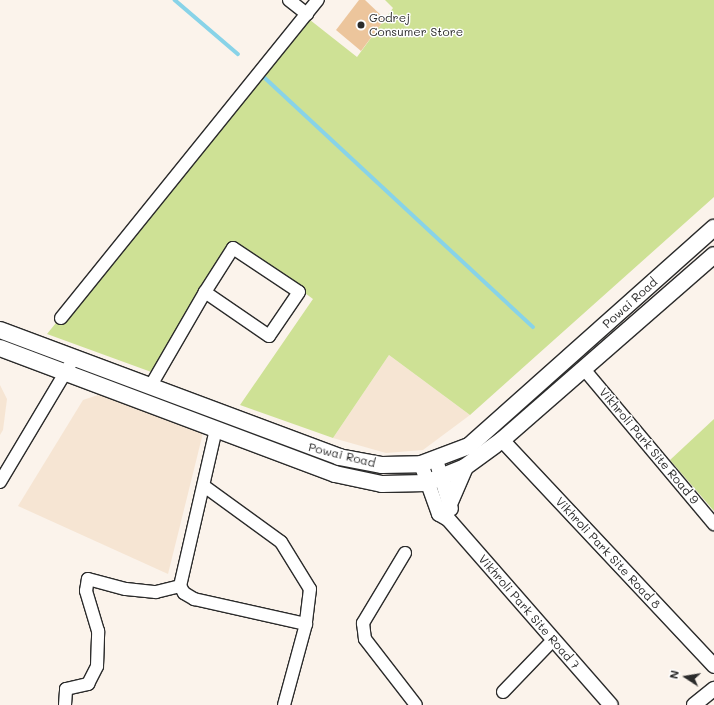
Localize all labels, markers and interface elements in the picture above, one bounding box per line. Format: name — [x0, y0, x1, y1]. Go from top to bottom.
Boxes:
place label: Godrej Consumer Store — [369, 11, 463, 39]
marker: Godrej Consumer Store — [356, 20, 366, 30]
street label: Powai Road — [600, 275, 660, 331]
street label: Vikhroli Park Site Road 9 — [596, 385, 702, 507]
street label: Powai Road — [307, 440, 377, 470]
street label: Vikhroli Park Site Road 8 — [553, 494, 663, 612]
street label: Vikhroli Park Site Road 7 — [475, 552, 583, 672]
north arrow — [666, 657, 706, 697]
text: N — [666, 669, 682, 680]

